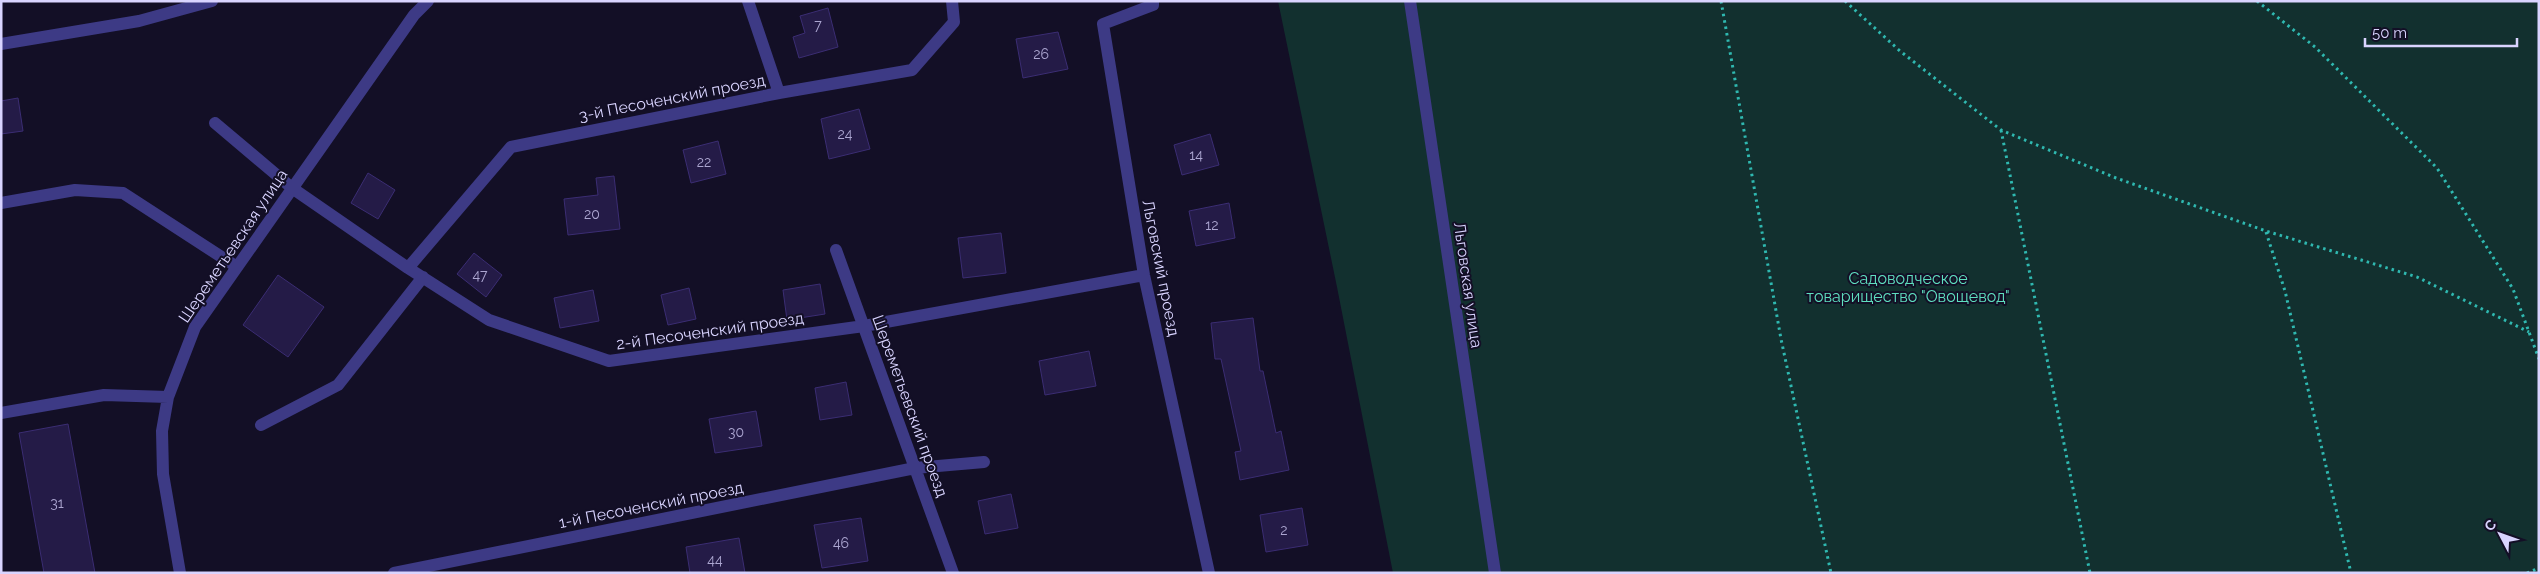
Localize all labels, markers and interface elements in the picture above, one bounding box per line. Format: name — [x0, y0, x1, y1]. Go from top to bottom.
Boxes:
scale bar — [2365, 15, 2518, 47]
house number: 7 — [814, 17, 822, 33]
text: 50 m — [2372, 24, 2407, 42]
house number: 26 — [1033, 46, 1049, 62]
street label: 3-й Песоченский проезд — [577, 71, 767, 125]
house number: 24 — [838, 126, 853, 142]
house number: 14 — [1189, 147, 1203, 163]
house number: 22 — [697, 154, 711, 170]
street label: Шереметьевская улица — [175, 166, 291, 326]
street label: Льговский проезд — [1138, 198, 1184, 338]
house number: 20 — [584, 206, 600, 222]
house number: 12 — [1205, 217, 1219, 233]
street label: Льговская улица — [1450, 221, 1486, 349]
house number: 47 — [472, 267, 488, 283]
park label: Садоводческое товарищество "Овощевод" — [1806, 269, 2010, 306]
street label: 2-й Песоченский проезд — [615, 308, 805, 354]
street label: Шереметьевский проезд — [868, 312, 952, 500]
house number: 30 — [728, 424, 744, 440]
street label: 1-й Песоченский проезд — [557, 478, 745, 532]
house number: 31 — [50, 495, 64, 511]
north arrow — [2475, 509, 2525, 559]
text: С — [2481, 516, 2500, 534]
house number: 2 — [1280, 522, 1288, 538]
house number: 46 — [833, 535, 849, 551]
house number: 44 — [707, 552, 723, 568]

